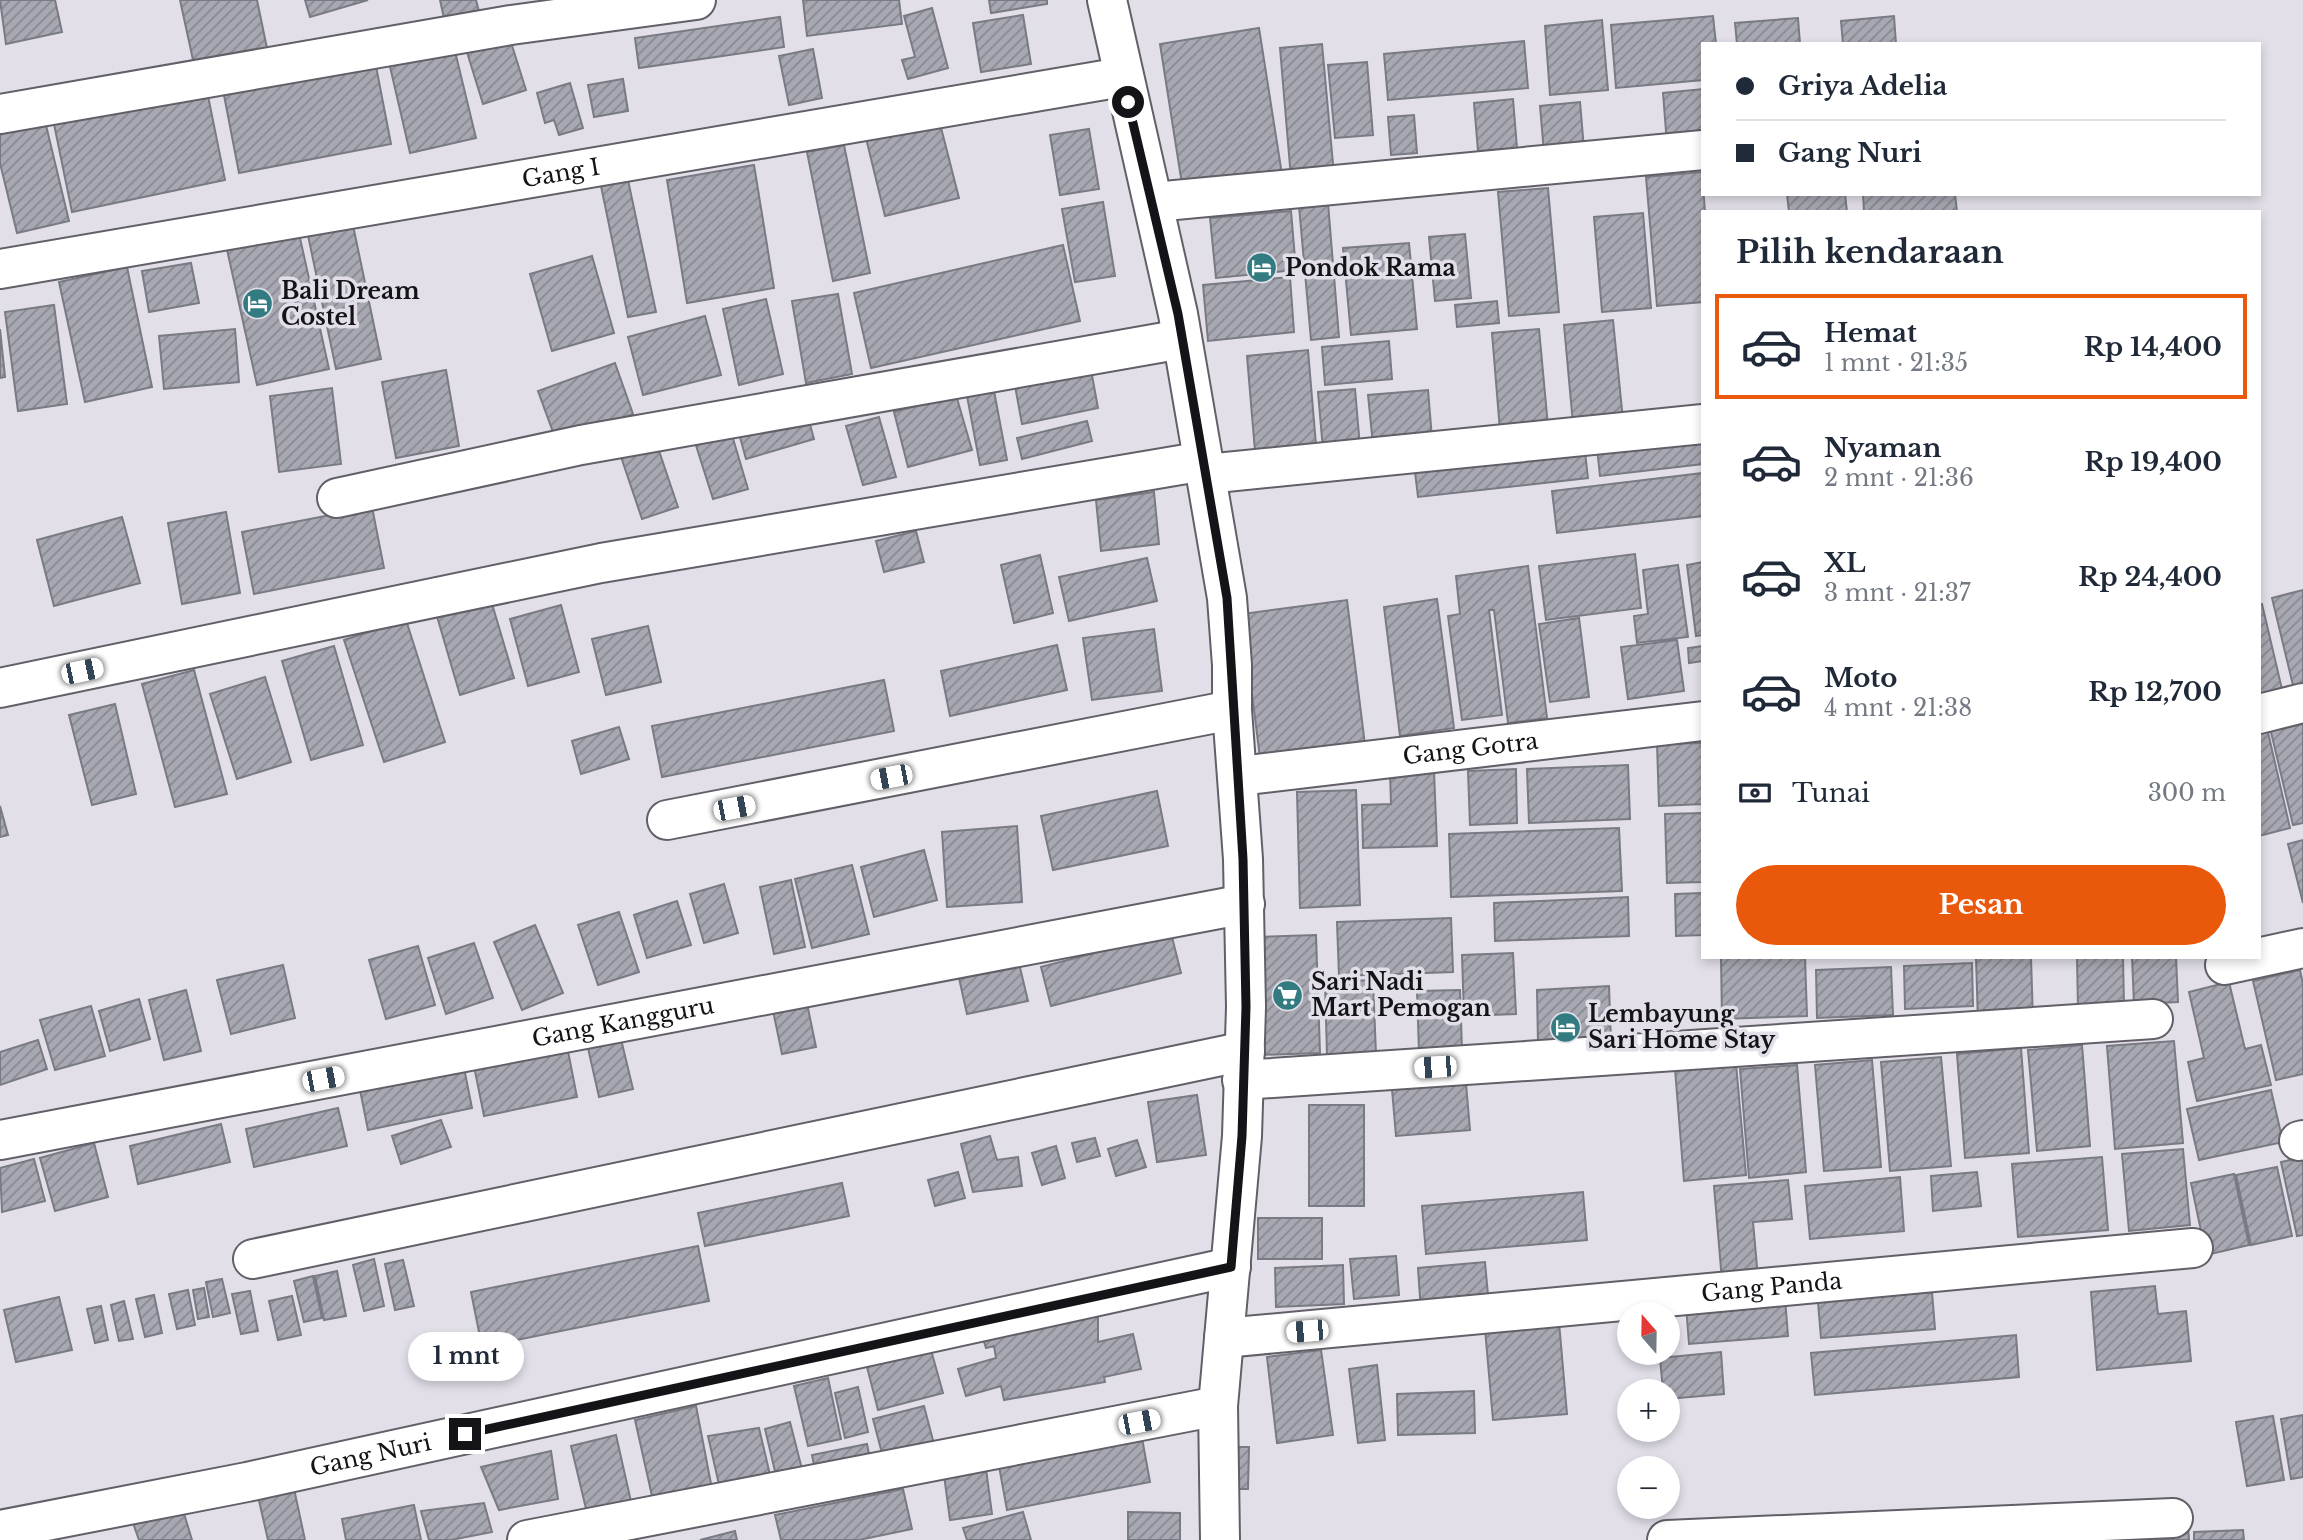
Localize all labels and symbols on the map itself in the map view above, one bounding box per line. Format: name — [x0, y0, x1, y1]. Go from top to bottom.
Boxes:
route start — [1112, 86, 1144, 118]
street label: Gang I — [520, 153, 602, 193]
hotel icon: Pondok Rama — [1245, 251, 1279, 285]
place label: Pondok Rama — [1285, 254, 1456, 282]
place label: Bali Dream Costel — [281, 277, 420, 331]
hotel icon: Bali Dream Costel — [241, 287, 275, 321]
car — [60, 656, 105, 686]
street label: Gang Gotra — [1401, 727, 1540, 770]
car — [869, 763, 914, 791]
car — [712, 794, 757, 822]
place label: Sari Nadi Mart Pemogan — [1311, 968, 1491, 1022]
supermarket icon: Sari Nadi Mart Pemogan — [1271, 978, 1305, 1012]
street label: Gang Kangguru — [530, 991, 716, 1053]
place label: Lembayung Sari Home Stay — [1588, 1000, 1776, 1054]
hotel icon: Lembayung Sari Home Stay — [1548, 1010, 1582, 1044]
car — [1414, 1055, 1457, 1079]
car — [301, 1065, 346, 1093]
street label: Gang Panda — [1700, 1267, 1843, 1308]
north arrow — [1617, 1302, 1680, 1365]
car — [1286, 1319, 1329, 1343]
callout: 1 mnt — [407, 1332, 523, 1382]
car — [1117, 1408, 1162, 1436]
route end — [449, 1418, 481, 1450]
street label: Gang Nuri — [307, 1428, 434, 1482]

